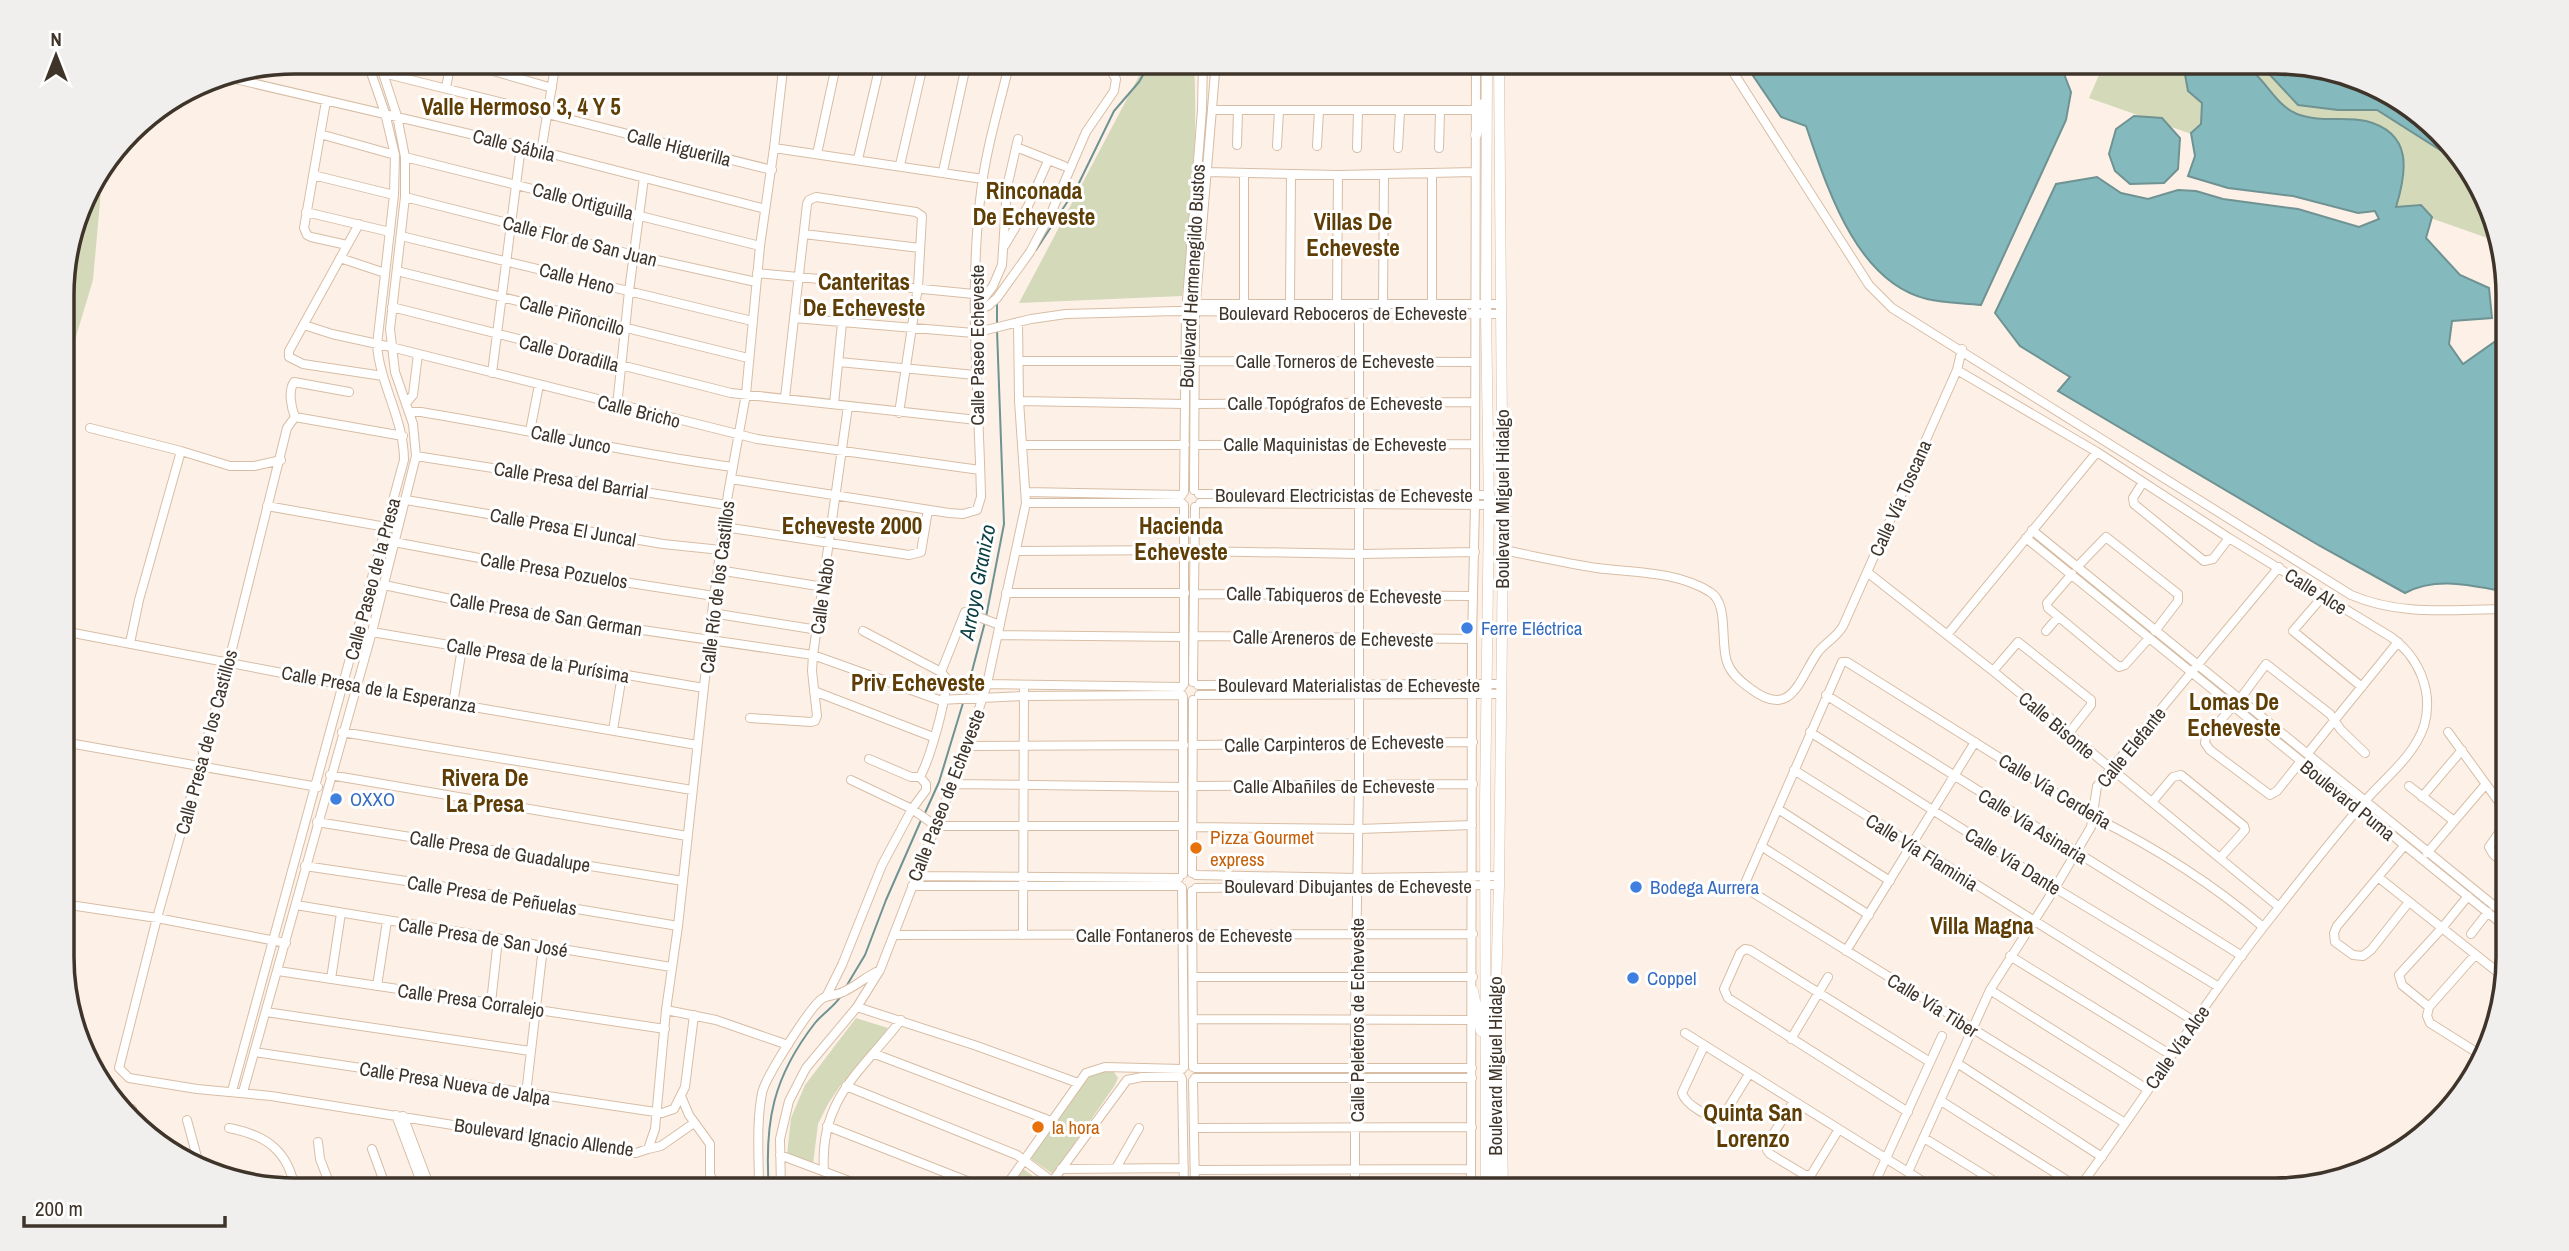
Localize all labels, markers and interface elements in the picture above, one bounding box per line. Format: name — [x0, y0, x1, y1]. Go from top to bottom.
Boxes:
north arrow — [21, 21, 91, 91]
text: N — [50, 26, 62, 52]
district label: Valle Hermoso 3, 4 Y 5 — [421, 91, 621, 122]
street label: Calle Sábila — [470, 122, 558, 168]
street label: Calle Higuerilla — [624, 122, 734, 173]
street label: Boulevard Hermenegildo Bustos — [1173, 163, 1211, 389]
district label: Rinconada De Echeveste — [973, 175, 1095, 232]
street label: Calle Ortiguilla — [530, 176, 636, 226]
district label: Villas De Echeveste — [1306, 206, 1400, 263]
street label: Calle Flor de San Juan — [500, 209, 660, 273]
street label: Calle Heno — [536, 256, 618, 300]
street label: Calle Paseo Echeveste — [964, 264, 990, 426]
district label: Canteritas De Echeveste — [803, 266, 925, 323]
street label: Calle Piñoncillo — [516, 288, 628, 342]
street label: Boulevard Reboceros de Echeveste — [1219, 300, 1467, 326]
street label: Calle Doradilla — [516, 328, 622, 378]
street label: Calle Torneros de Echeveste — [1236, 348, 1434, 374]
street label: Calle Bricho — [595, 388, 683, 434]
street label: Calle Topógrafos de Echeveste — [1227, 390, 1443, 416]
street label: Boulevard Miguel Hidalgo — [1489, 409, 1515, 589]
street label: Calle Junco — [529, 418, 613, 460]
street label: Calle Maquinistas de Echeveste — [1223, 431, 1447, 457]
street label: Calle Vía Toscana — [1863, 435, 1937, 560]
street label: Calle Presa del Barrial — [492, 455, 650, 505]
street label: Boulevard Electricistas de Echeveste — [1215, 482, 1473, 508]
street label: Calle Paseo de la Presa — [338, 495, 406, 663]
street label: Calle Río de los Castillos — [693, 499, 741, 675]
street label: Calle Presa El Juncal — [488, 501, 638, 553]
district label: Echeveste 2000 — [782, 510, 922, 541]
district label: Hacienda Echeveste — [1134, 510, 1228, 567]
water label: Arroyo Granizo — [951, 522, 1002, 643]
street label: Calle Presa Pozuelos — [478, 546, 630, 595]
street label: Calle Nabo — [804, 556, 840, 636]
street label: Calle Alce — [2280, 562, 2352, 620]
street label: Calle Tabiqueros de Echeveste — [1226, 580, 1442, 610]
street label: Calle Presa de San German — [448, 586, 644, 642]
place label: Ferre Eléctrica — [1481, 615, 1583, 641]
marker: Ferre Eléctrica — [1459, 620, 1475, 636]
street label: Calle Areneros de Echeveste — [1232, 623, 1434, 653]
street label: Calle Presa de la Purísima — [444, 631, 632, 689]
street label: Calle Presa de los Castillos — [169, 646, 243, 837]
street label: Calle Presa de la Esperanza — [280, 659, 479, 719]
district label: Priv Echeveste — [851, 667, 985, 698]
street label: Boulevard Materialistas de Echeveste — [1218, 672, 1480, 698]
street label: Calle Bisonte — [2013, 685, 2101, 765]
district label: Lomas De Echeveste — [2187, 686, 2281, 743]
street label: Calle Elefante — [2090, 701, 2172, 793]
street label: Calle Paseo de Echeveste — [901, 705, 991, 885]
street label: Calle Carpinteros de Echeveste — [1224, 728, 1444, 758]
street label: Calle Vía Cerdeña — [1994, 747, 2116, 835]
street label: Boulevard Puma — [2295, 754, 2401, 847]
district label: Rivera De La Presa — [441, 762, 529, 819]
street label: Calle Albañiles de Echeveste — [1233, 773, 1435, 799]
street label: Calle Vía Asinaria — [1973, 782, 2093, 870]
place label: OXXO — [350, 786, 395, 812]
marker: OXXO — [328, 791, 344, 807]
street label: Calle Vía Flaminia — [1861, 807, 1983, 897]
street label: Calle Vía Dante — [1960, 821, 2066, 901]
street label: Calle Presa de Guadalupe — [408, 824, 592, 878]
place label: Pizza Gourmet express — [1210, 824, 1315, 872]
marker: Pizza Gourmet express — [1188, 840, 1204, 856]
street label: Calle Presa de Peñuelas — [405, 869, 579, 921]
street label: Boulevard Dibujantes de Echeveste — [1224, 873, 1472, 899]
place label: Bodega Aurrera — [1650, 874, 1759, 900]
marker: Bodega Aurrera — [1628, 879, 1644, 895]
district label: Villa Magna — [1930, 910, 2034, 941]
street label: Calle Presa de San José — [396, 911, 570, 963]
street label: Calle Peleteros de Echeveste — [1344, 918, 1370, 1122]
street label: Calle Fontaneros de Echeveste — [1076, 922, 1292, 948]
place label: Coppel — [1647, 965, 1696, 991]
street label: Calle Vía Tiber — [1882, 967, 1984, 1044]
marker: Coppel — [1625, 970, 1641, 986]
street label: Boulevard Miguel Hidalgo — [1482, 976, 1508, 1156]
street label: Calle Presa Corralejo — [396, 977, 546, 1023]
street label: Calle Vía Alce — [2139, 1000, 2215, 1094]
street label: Calle Presa Nueva de Jalpa — [358, 1055, 553, 1111]
district label: Quinta San Lorenzo — [1703, 1097, 1803, 1154]
street label: Boulevard Ignacio Allende — [453, 1112, 635, 1162]
place label: la hora — [1052, 1114, 1100, 1140]
marker: la hora — [1030, 1119, 1046, 1135]
scale bar — [24, 1184, 226, 1228]
text: 200 m — [35, 1194, 83, 1223]

